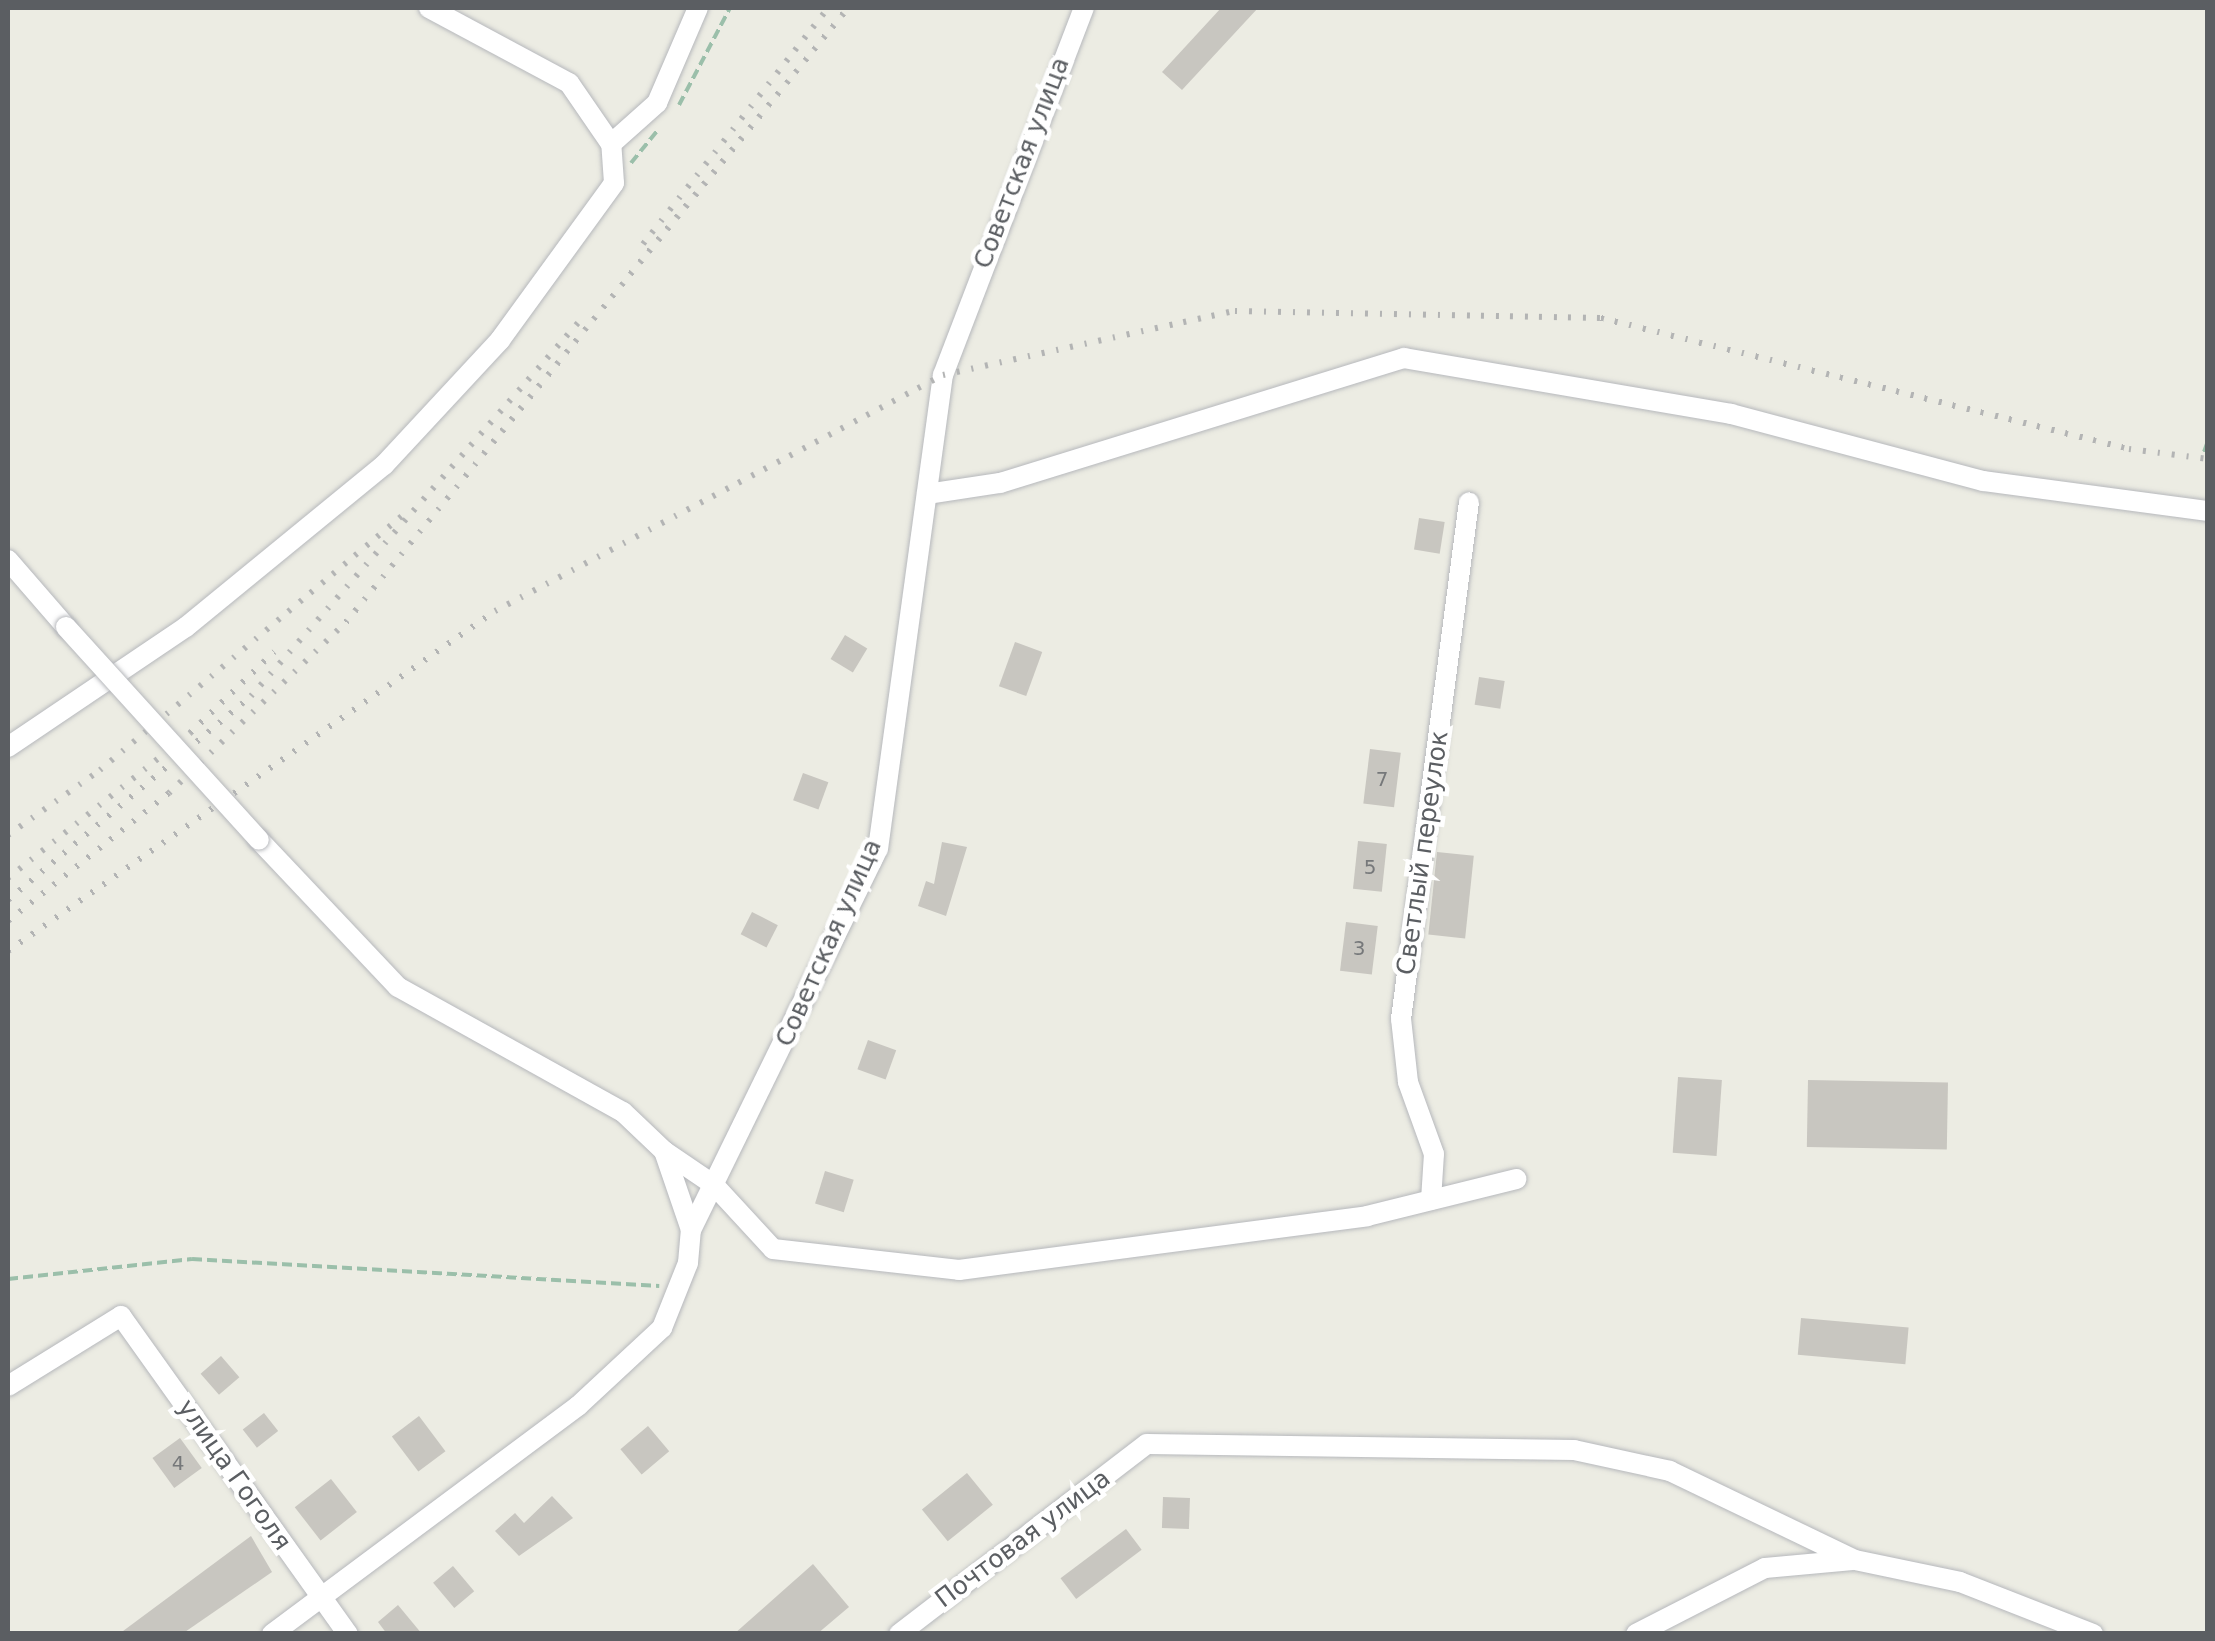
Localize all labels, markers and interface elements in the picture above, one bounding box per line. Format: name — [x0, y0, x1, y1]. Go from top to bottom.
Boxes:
street label: Советская улица — [968, 53, 1076, 273]
street label: Светлый переулок — [1391, 729, 1455, 977]
house number: 7 — [1376, 767, 1388, 791]
street label: Советская улица — [770, 835, 888, 1051]
house number: 5 — [1364, 855, 1376, 879]
house number: 3 — [1353, 936, 1365, 960]
street label: улица Гоголя — [171, 1394, 297, 1556]
house number: 4 — [172, 1451, 184, 1475]
street label: Почтовая улица — [930, 1463, 1116, 1615]

